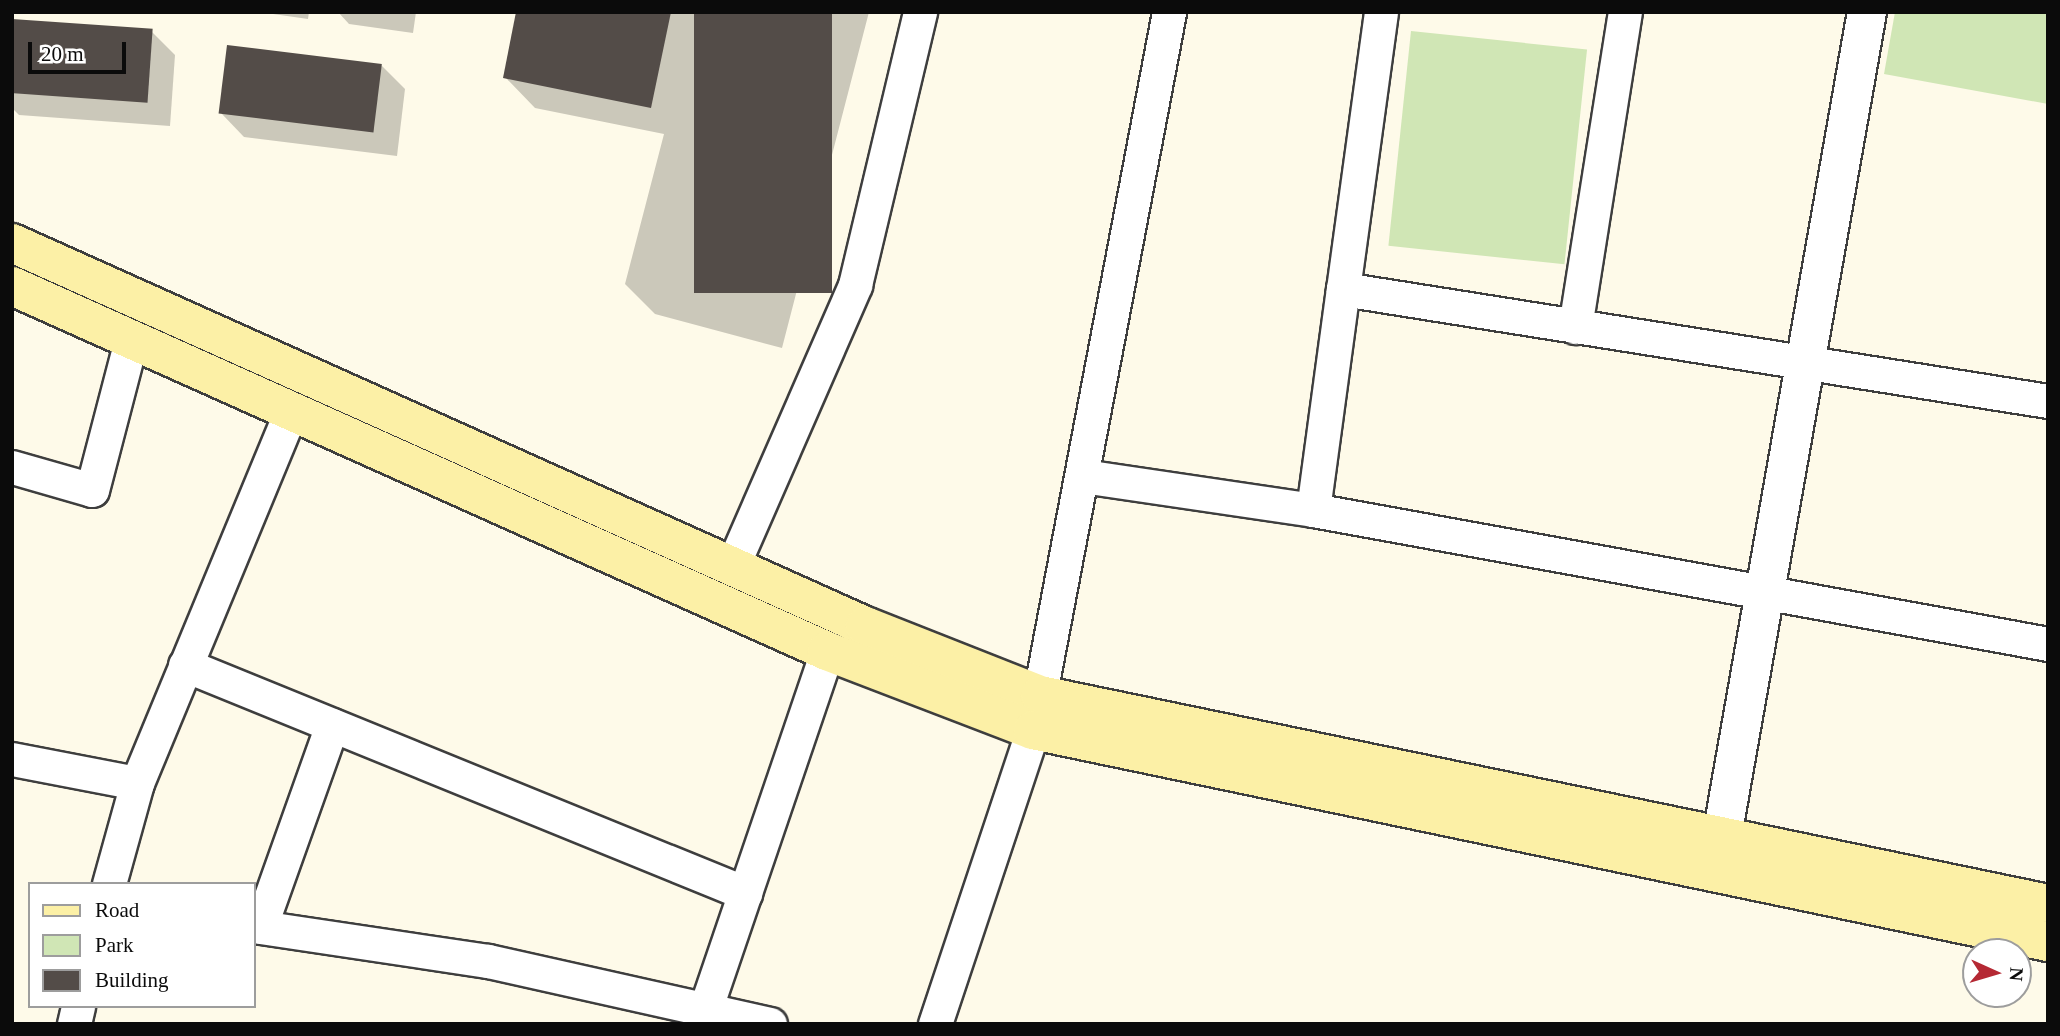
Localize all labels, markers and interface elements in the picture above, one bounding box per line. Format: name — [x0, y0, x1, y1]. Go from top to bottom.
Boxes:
scale bar — [32, 28, 130, 72]
text: 20 m — [41, 42, 84, 66]
legend — [28, 882, 256, 1008]
text: Road — [95, 898, 139, 922]
text: Park — [95, 933, 134, 957]
north arrow — [1962, 938, 2032, 1008]
text: N — [2005, 967, 2027, 982]
text: Building — [95, 968, 169, 992]

